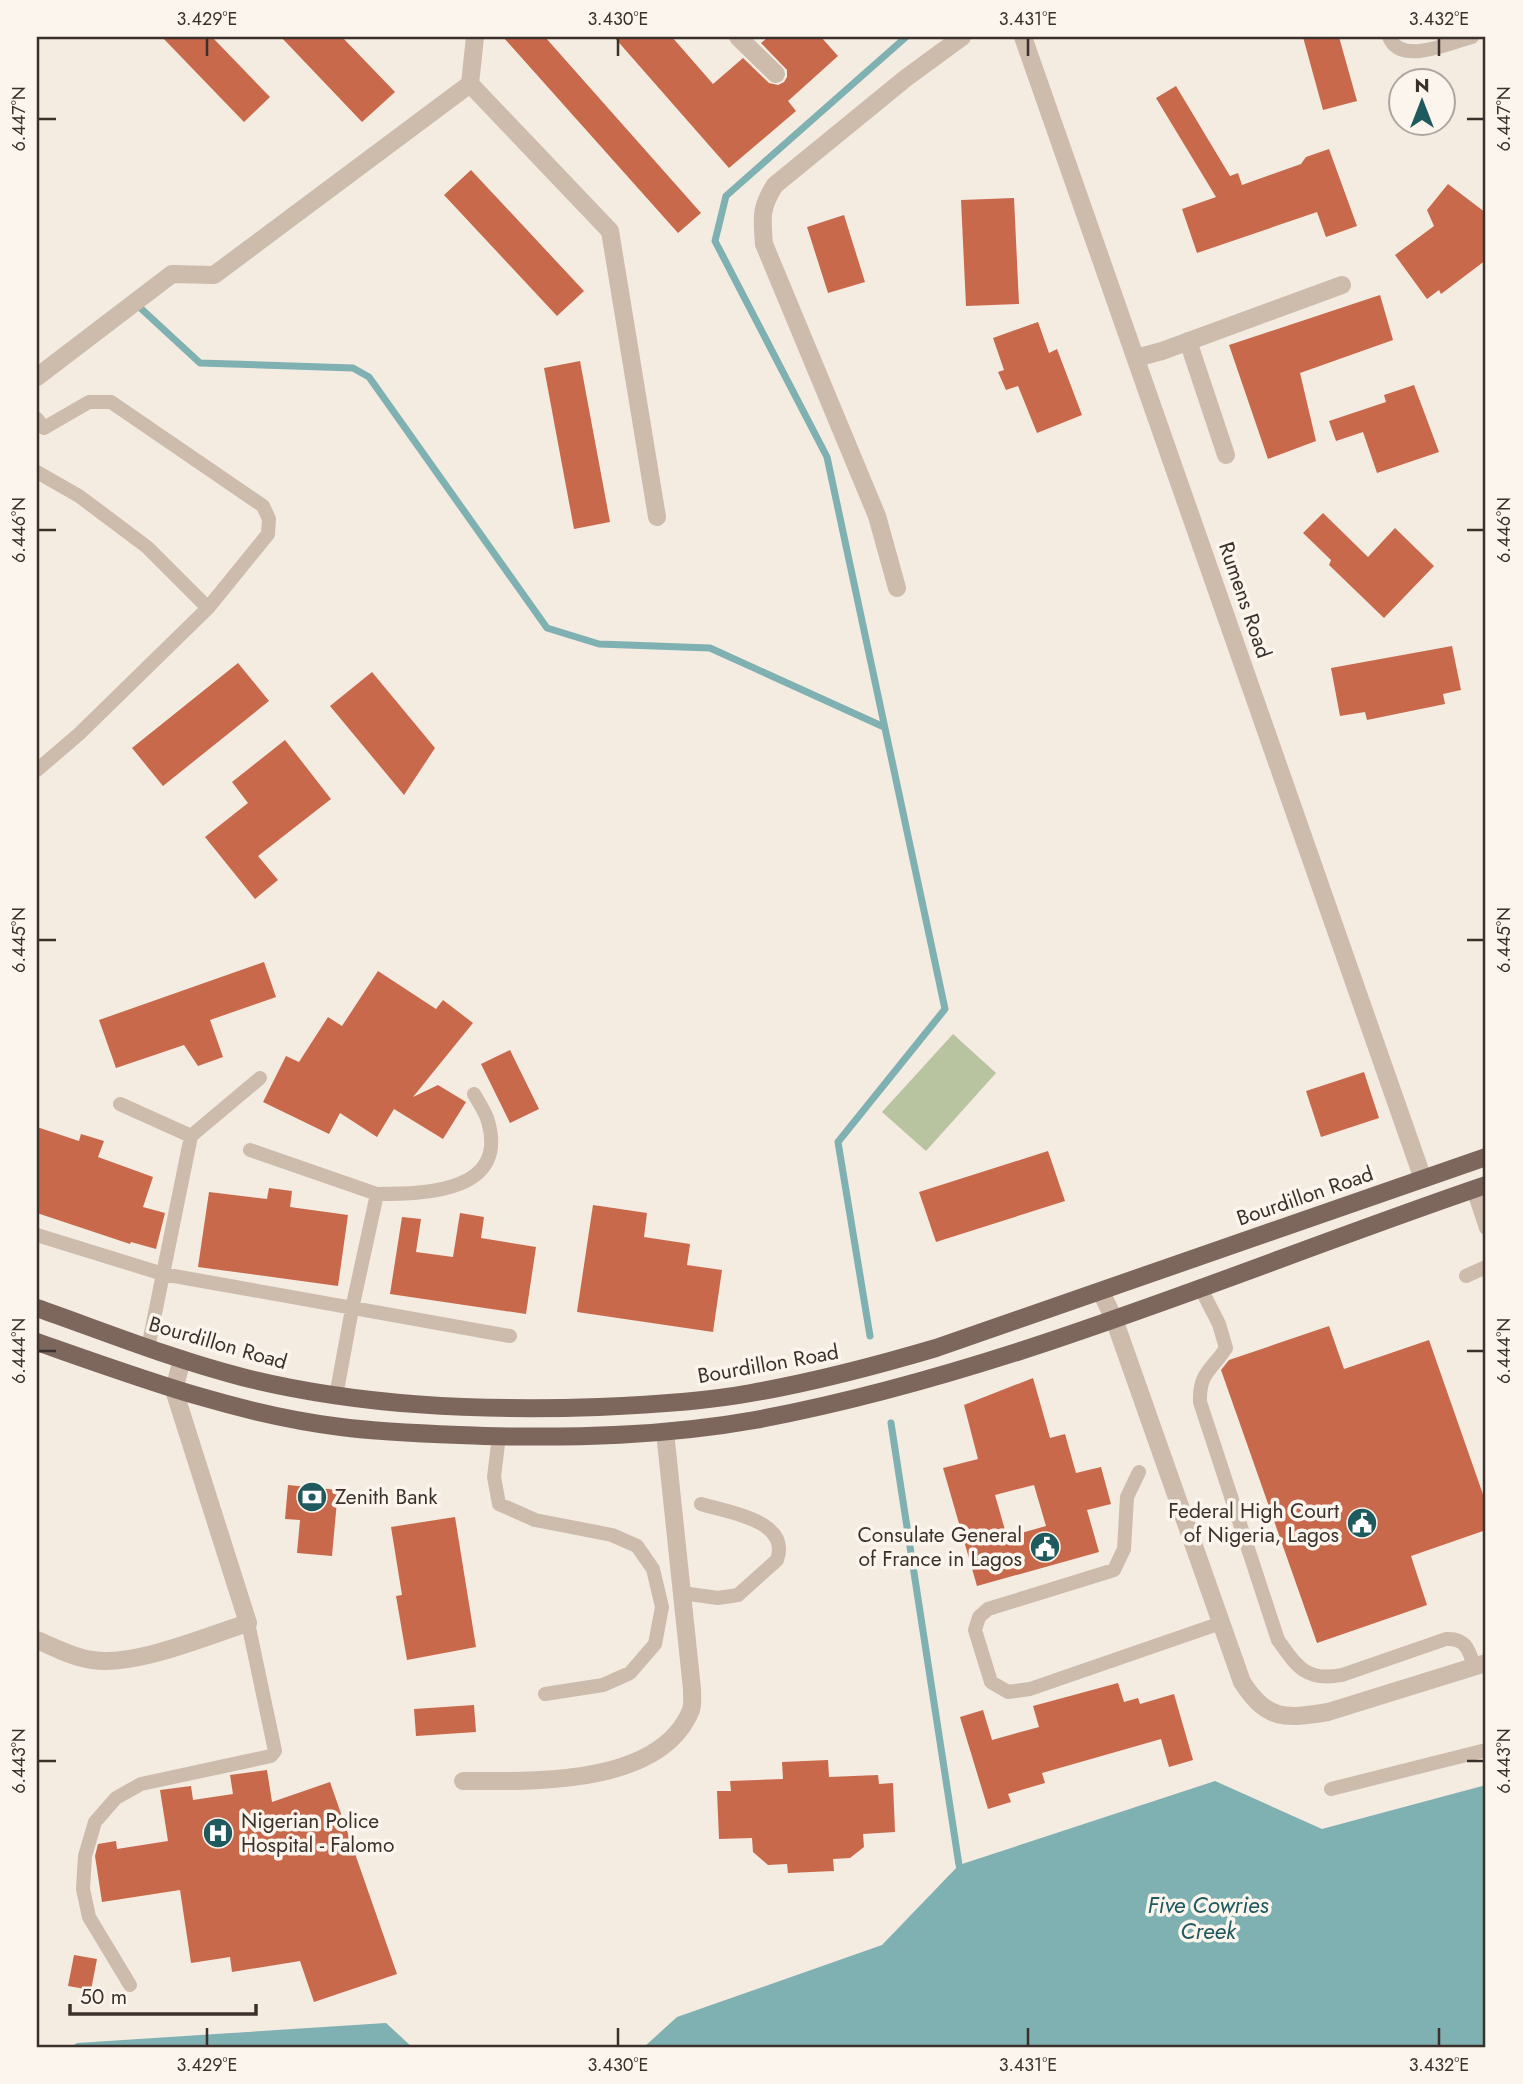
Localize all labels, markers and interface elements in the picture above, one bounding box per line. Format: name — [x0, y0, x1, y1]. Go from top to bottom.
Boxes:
text: 3.429°E — [177, 6, 237, 32]
text: 3.430°E — [588, 6, 648, 32]
text: 3.431°E — [999, 6, 1057, 32]
text: 3.432°E — [1409, 6, 1469, 32]
north arrow — [1386, 66, 1456, 136]
text: N — [1414, 72, 1430, 99]
text: 6.447°N — [6, 86, 32, 152]
text: 6.447°N — [1491, 86, 1517, 152]
text: 6.446°N — [6, 497, 32, 563]
text: 6.446°N — [1491, 497, 1517, 563]
street label: Rumens Road — [1211, 538, 1279, 662]
text: 6.445°N — [6, 907, 32, 973]
text: 6.445°N — [1491, 907, 1517, 973]
street label: Bourdillon Road — [1233, 1159, 1377, 1233]
street label: Bourdillon Road — [145, 1309, 291, 1377]
text: 6.444°N — [6, 1318, 32, 1384]
text: 6.444°N — [1491, 1318, 1517, 1384]
street label: Bourdillon Road — [695, 1337, 841, 1391]
bank icon: Zenith Bank — [295, 1480, 329, 1514]
place label: Zenith Bank — [335, 1482, 438, 1512]
place label: Federal High Court of Nigeria, Lagos — [1168, 1496, 1339, 1550]
public building icon: Federal High Court of Nigeria, Lagos — [1345, 1506, 1379, 1540]
place label: Consulate General of France in Lagos — [857, 1520, 1022, 1574]
public building icon: Consulate General of France in Lagos — [1028, 1530, 1062, 1564]
text: 6.443°N — [6, 1728, 32, 1794]
text: 6.443°N — [1491, 1728, 1517, 1794]
place label: Nigerian Police Hospital - Falomo — [241, 1806, 394, 1860]
hospital icon: Nigerian Police Hospital - Falomo — [201, 1816, 235, 1850]
water label: Five Cowries Creek — [1147, 1888, 1270, 1948]
scale bar — [70, 1972, 256, 2016]
text: 50 m — [80, 1982, 127, 2012]
text: 3.429°E — [177, 2052, 237, 2078]
text: 3.430°E — [588, 2052, 648, 2078]
text: 3.431°E — [999, 2052, 1057, 2078]
text: 3.432°E — [1409, 2052, 1469, 2078]

